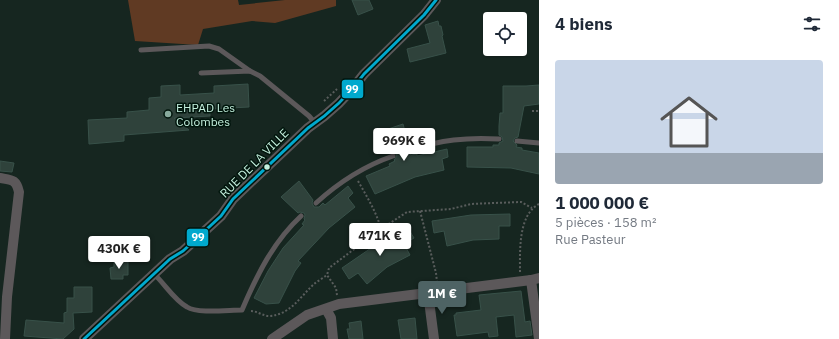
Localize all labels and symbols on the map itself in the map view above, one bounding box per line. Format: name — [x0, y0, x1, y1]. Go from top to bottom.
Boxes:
line badge: 99 — [341, 79, 364, 99]
text: 99 — [345, 82, 359, 96]
place label: EHPAD Les Colombes — [176, 100, 235, 129]
marker: EHPAD Les Colombes — [163, 109, 173, 119]
street label: RUE DE LA VILLE — [216, 125, 292, 201]
pin: 969K € — [371, 128, 437, 162]
unlabelled marker — [262, 162, 272, 172]
pin: 471K € — [347, 223, 413, 257]
line badge: 99 — [186, 228, 209, 247]
text: 99 — [191, 230, 205, 244]
pin: 430K € — [86, 236, 152, 270]
pin: 1M € — [418, 281, 466, 315]

